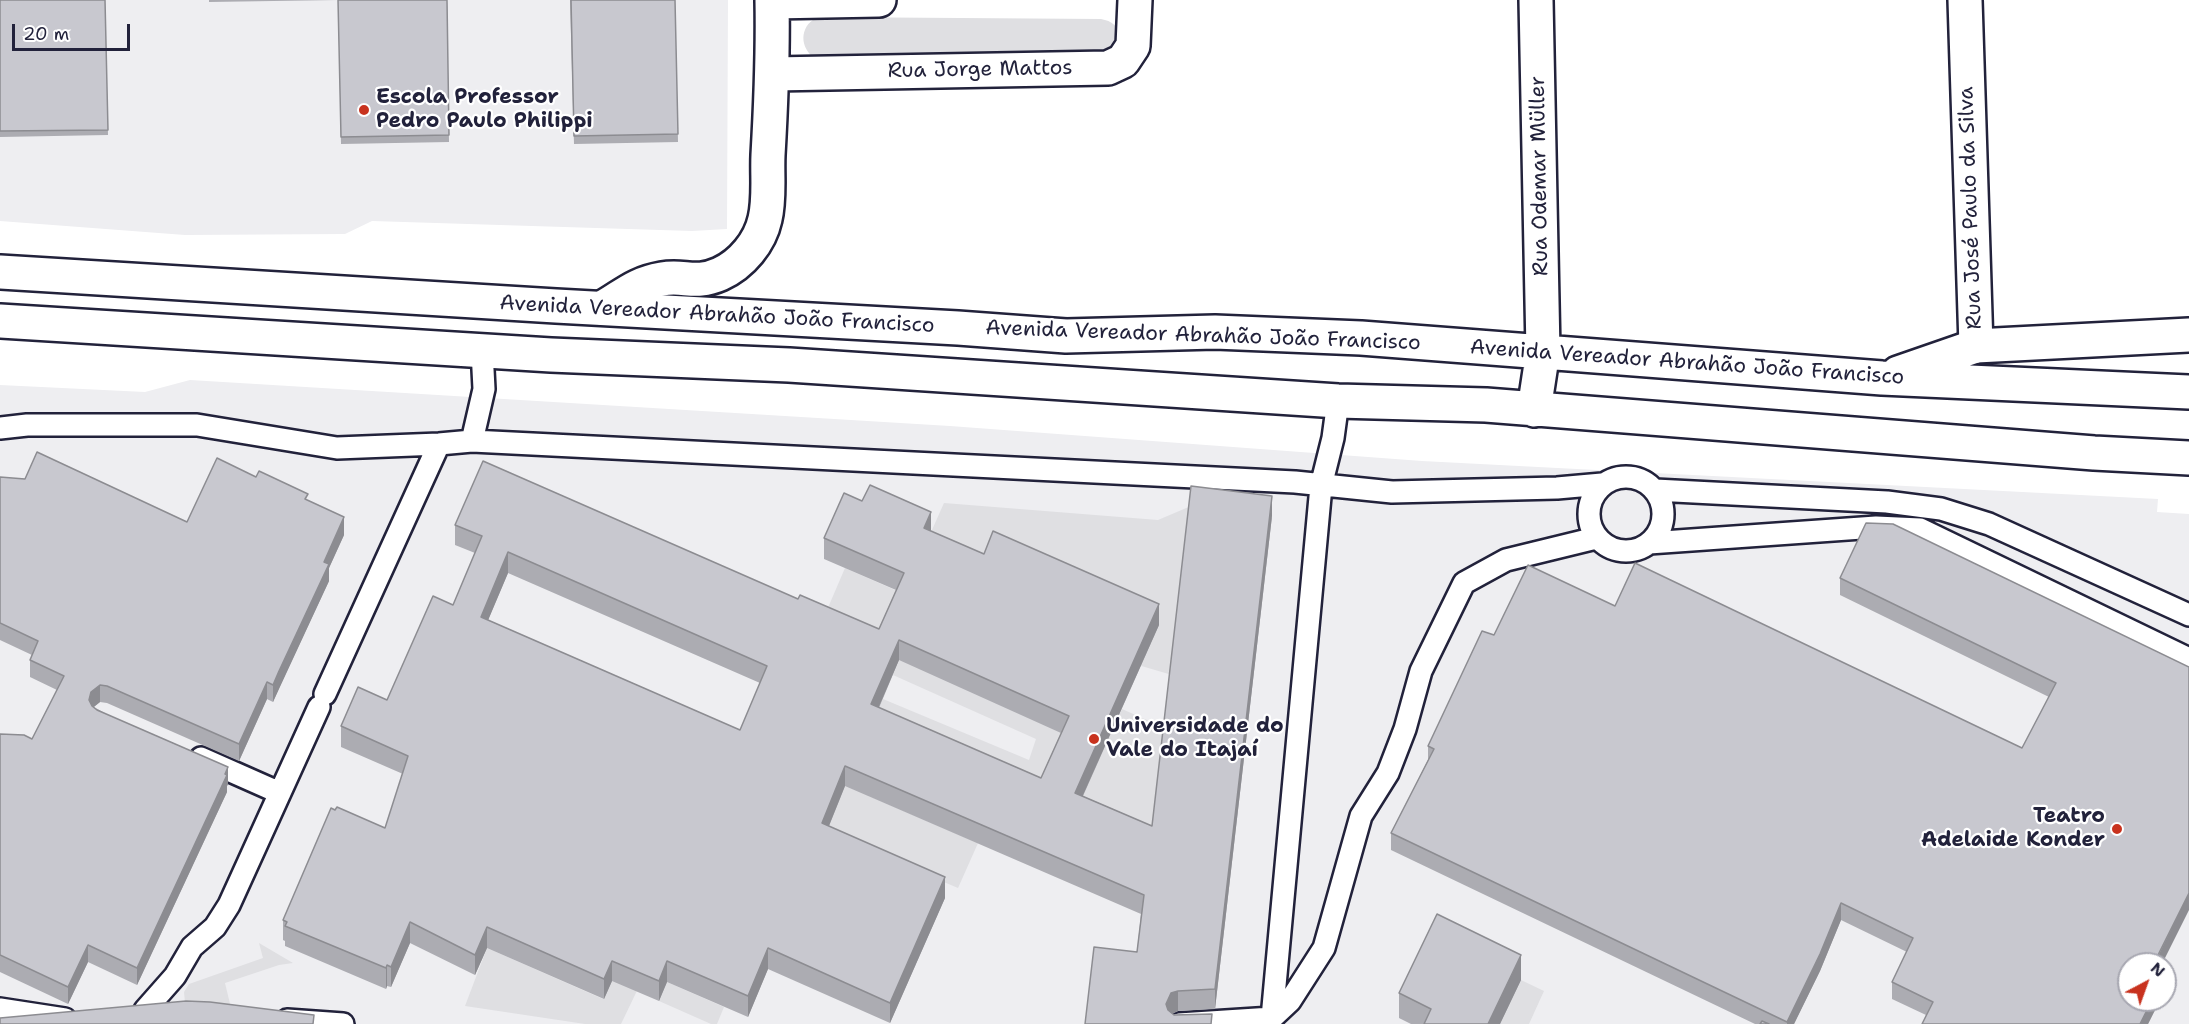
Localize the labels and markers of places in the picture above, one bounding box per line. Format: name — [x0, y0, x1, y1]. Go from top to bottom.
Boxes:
place label: Escola Professor Pedro Paulo Philippi — [376, 85, 593, 135]
marker: Escola Professor Pedro Paulo Philippi — [357, 103, 371, 117]
place label: Universidade do Vale do Itajaí — [1106, 714, 1284, 764]
marker: Universidade do Vale do Itajaí — [1087, 732, 1101, 746]
place label: Teatro Adelaide Konder — [1921, 804, 2105, 854]
marker: Teatro Adelaide Konder — [2110, 822, 2124, 836]

